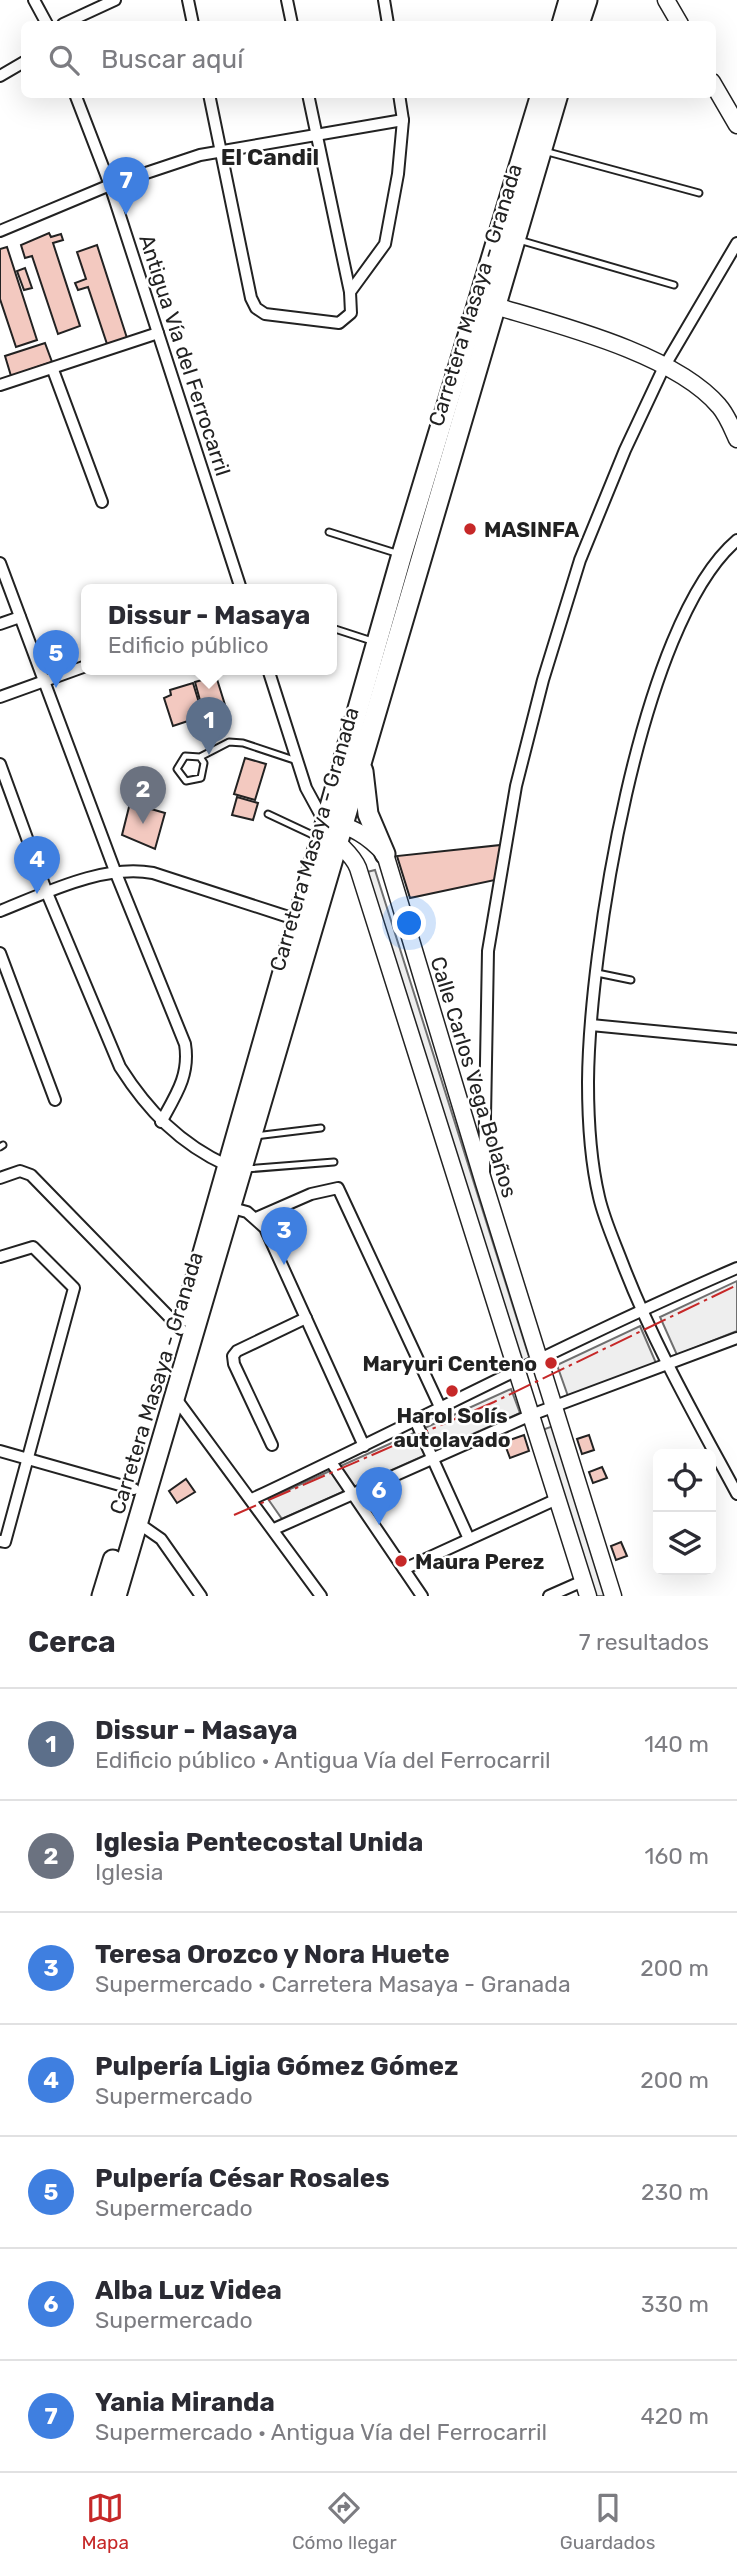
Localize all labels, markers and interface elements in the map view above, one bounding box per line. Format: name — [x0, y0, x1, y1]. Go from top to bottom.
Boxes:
search box — [21, 21, 716, 98]
icon: search — [45, 41, 83, 79]
text: Buscar aquí — [101, 44, 243, 75]
district label: El Candil — [221, 143, 319, 171]
pin: 7 — [103, 157, 149, 215]
street label: Carretera Masaya - Granada — [423, 161, 527, 429]
street label: Antigua Vía del Ferrocarril — [134, 231, 236, 479]
place label: MASINFA — [484, 517, 579, 542]
marker: MASINFA — [462, 521, 478, 537]
popup — [81, 584, 337, 675]
text: Dissur - Masaya — [108, 600, 310, 631]
pin: 5 — [33, 630, 79, 688]
text: Edificio público — [108, 631, 269, 659]
pin: 1 — [186, 697, 232, 755]
street label: Carretera Masaya - Granada — [264, 704, 364, 974]
pin: 2 — [120, 766, 166, 824]
pin: 4 — [14, 836, 60, 894]
your location — [392, 906, 426, 940]
street label: Calle Carlos Vega Bolaños — [425, 953, 523, 1201]
pin: 3 — [261, 1207, 307, 1265]
street label: Carretera Masaya - Granada — [104, 1249, 208, 1517]
place label: Maryuri Centeno — [362, 1351, 537, 1376]
marker: Maryuri Centeno — [543, 1355, 559, 1371]
marker: Harol Solís autolavado — [444, 1383, 460, 1399]
place label: Harol Solís autolavado — [393, 1403, 511, 1452]
map controls — [653, 1449, 716, 1575]
button: locate — [653, 1449, 716, 1512]
pin: 6 — [356, 1467, 402, 1525]
button: layers — [653, 1512, 716, 1575]
place label: Maura Perez — [415, 1549, 544, 1574]
marker: Maura Perez — [393, 1553, 409, 1569]
text: Cerca — [28, 1624, 116, 1660]
text: 7 resultados — [579, 1628, 709, 1656]
text: Dissur - Masaya — [95, 1715, 298, 1746]
text: 1 — [45, 1730, 57, 1758]
text: 140 m — [644, 1730, 709, 1758]
text: Edificio público · Antigua Vía del Ferrocarril — [95, 1746, 551, 1774]
text: Iglesia Pentecostal Unida — [95, 1827, 423, 1858]
text: 2 — [44, 1842, 58, 1870]
text: 160 m — [645, 1842, 709, 1870]
text: Iglesia — [95, 1858, 163, 1886]
text: Teresa Orozco y Nora Huete — [95, 1939, 450, 1970]
text: 3 — [43, 1954, 59, 1982]
text: 200 m — [640, 1954, 709, 1982]
text: Supermercado · Carretera Masaya - Granada — [95, 1970, 571, 1998]
text: Pulpería Ligia Gómez Gómez — [95, 2051, 458, 2082]
text: 4 — [43, 2066, 59, 2094]
text: 200 m — [640, 2066, 709, 2094]
text: Supermercado — [95, 2082, 253, 2110]
text: Pulpería César Rosales — [95, 2163, 390, 2194]
text: 5 — [44, 2178, 58, 2206]
text: 230 m — [641, 2178, 709, 2206]
text: Supermercado — [95, 2194, 253, 2222]
text: Alba Luz Videa — [95, 2275, 282, 2306]
text: 6 — [44, 2290, 58, 2318]
text: 330 m — [641, 2290, 709, 2318]
text: Supermercado — [95, 2306, 253, 2334]
text: Yania Miranda — [95, 2387, 275, 2418]
text: 7 — [44, 2402, 58, 2430]
text: 420 m — [641, 2402, 709, 2430]
text: Supermercado · Antigua Vía del Ferrocarril — [95, 2418, 547, 2446]
tab: Mapa — [82, 2489, 129, 2554]
tab: Cómo llegar — [292, 2489, 397, 2554]
tab: Guardados — [560, 2489, 655, 2554]

